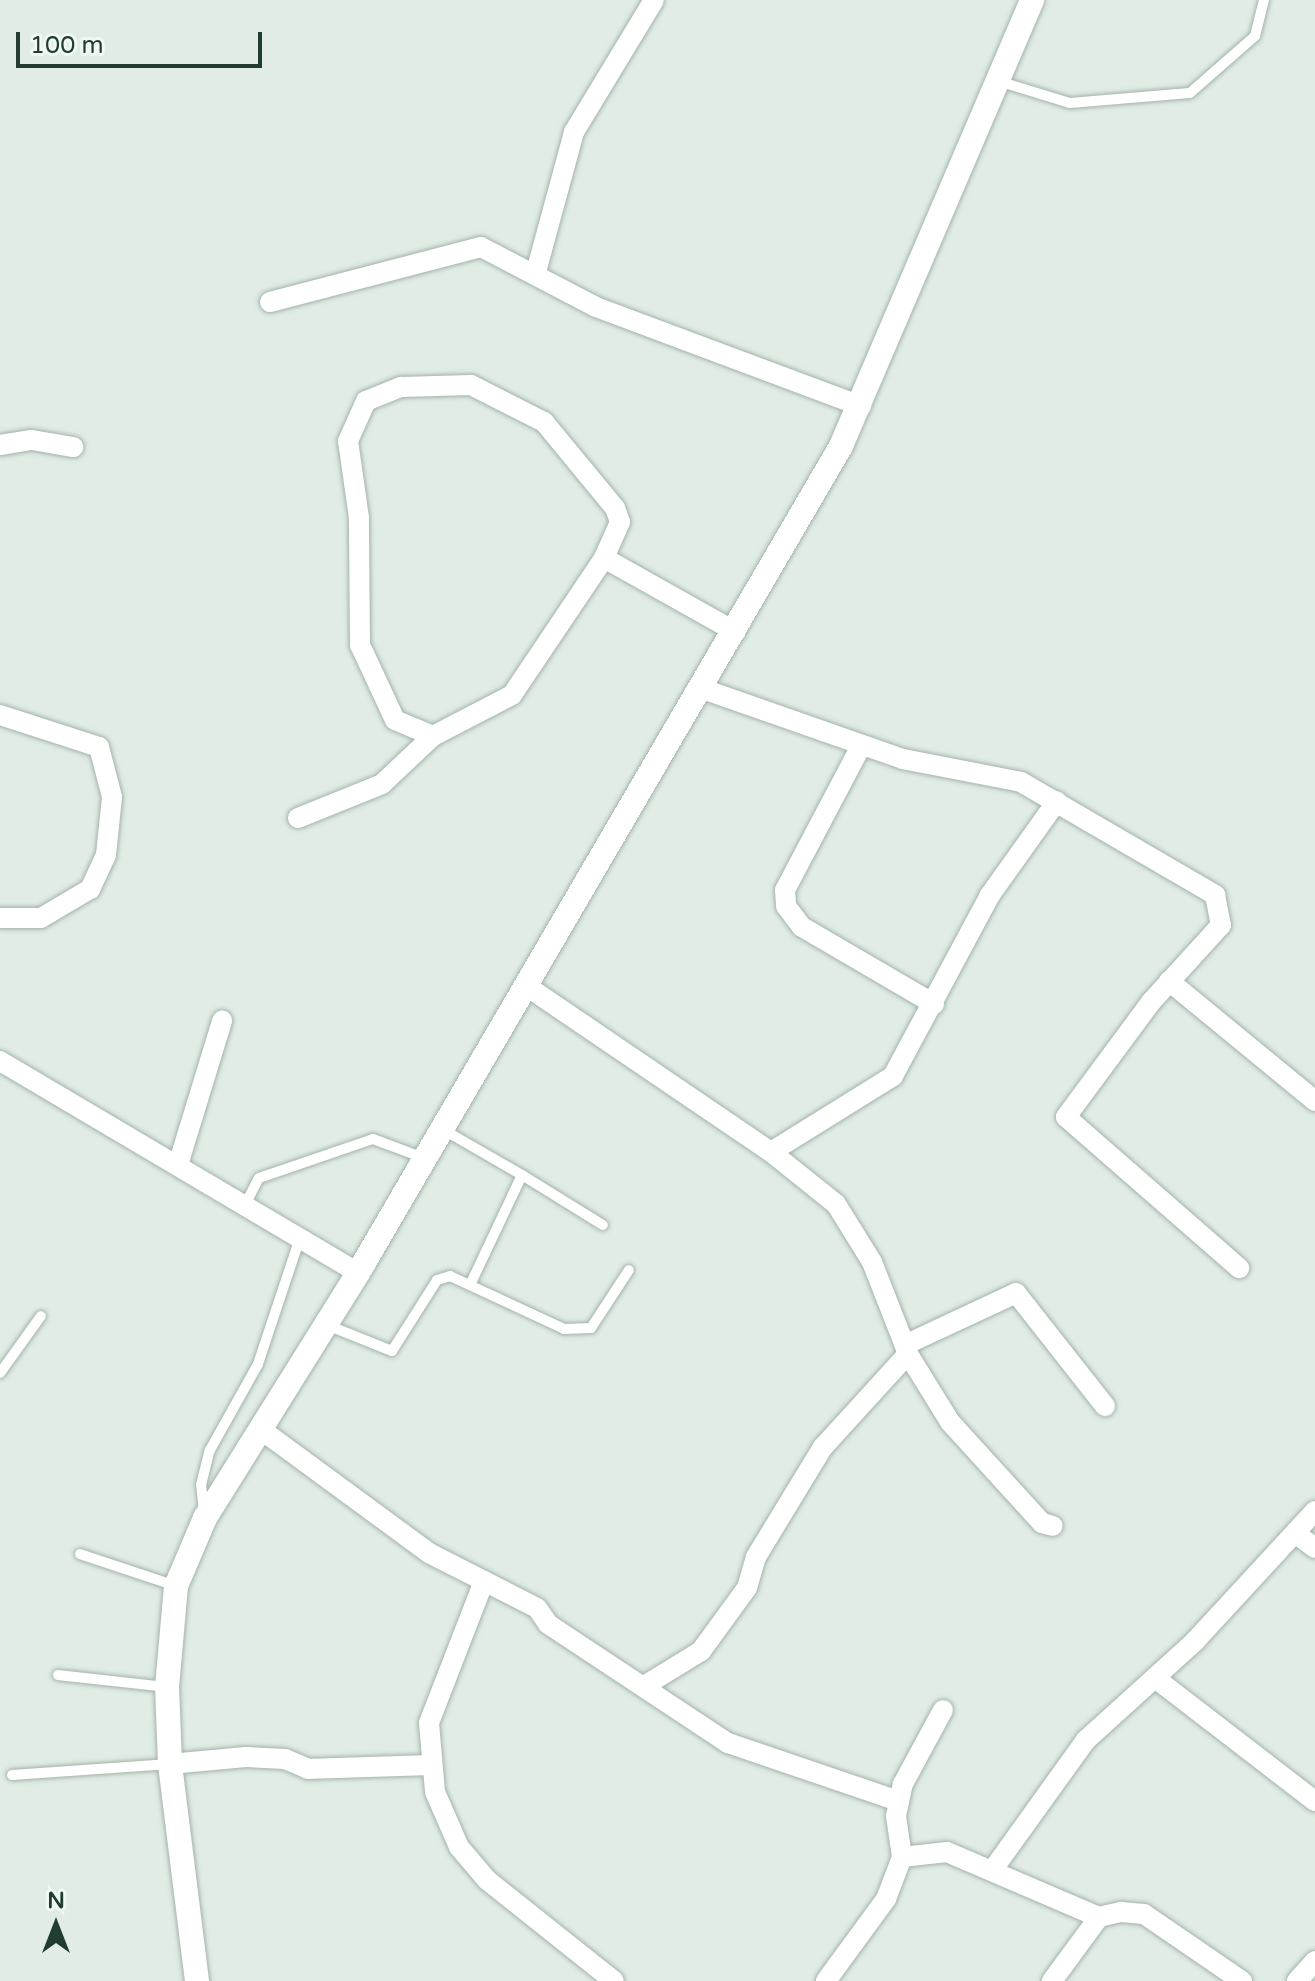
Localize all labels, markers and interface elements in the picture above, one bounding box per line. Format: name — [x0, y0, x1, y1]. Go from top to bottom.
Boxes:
scale bar — [20, 16, 266, 66]
text: 100 m — [30, 31, 104, 60]
north arrow — [16, 1885, 96, 1965]
text: N — [47, 1888, 65, 1914]

